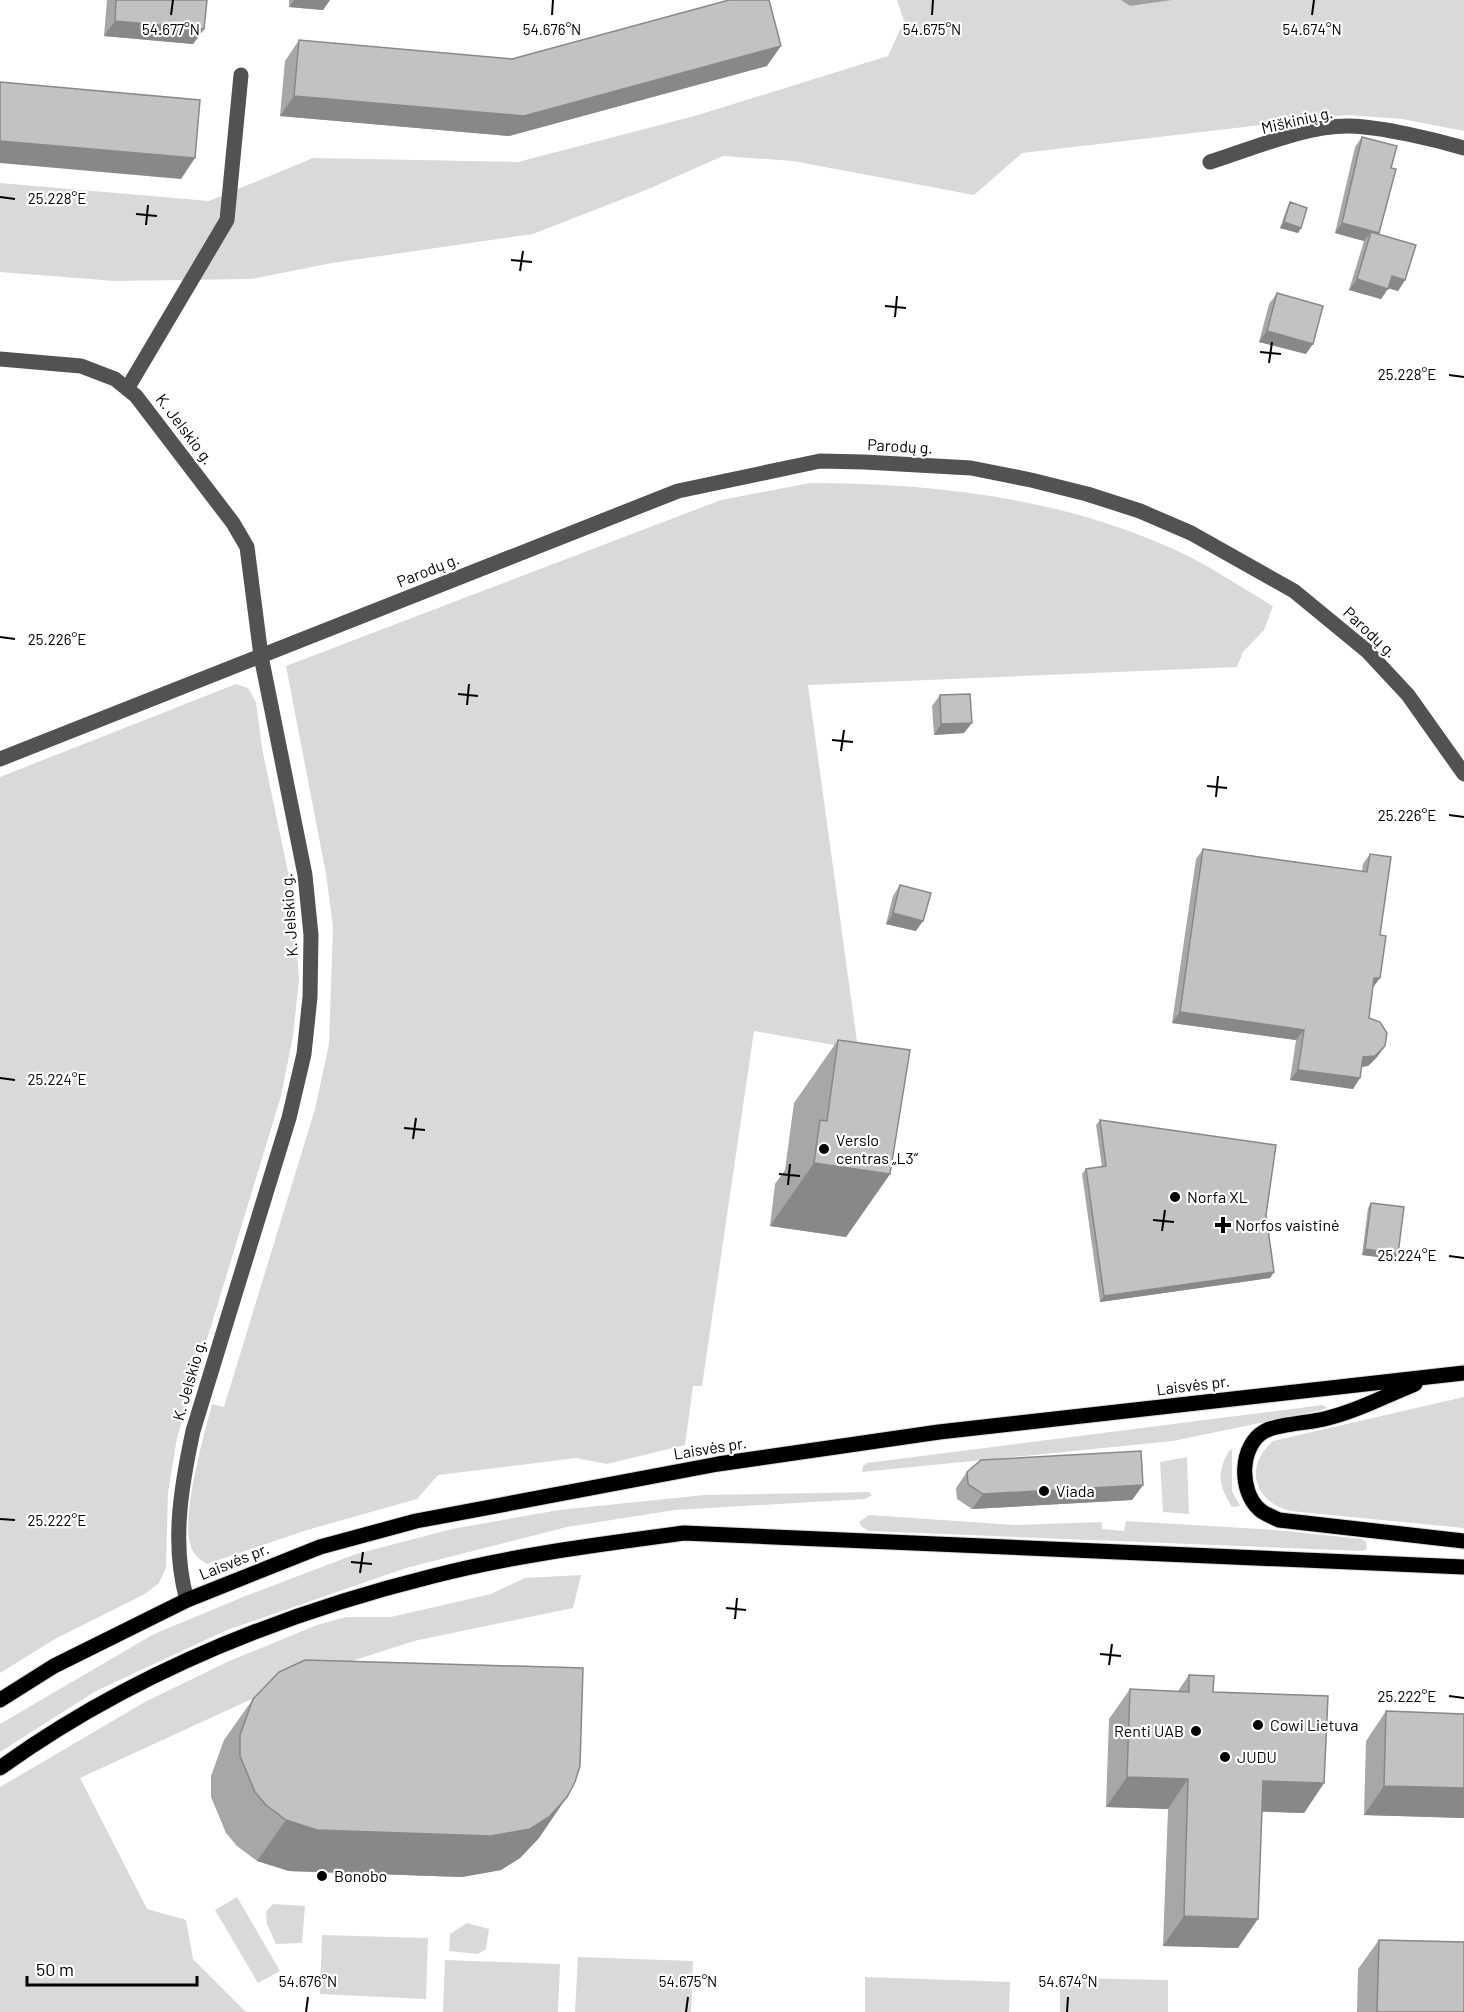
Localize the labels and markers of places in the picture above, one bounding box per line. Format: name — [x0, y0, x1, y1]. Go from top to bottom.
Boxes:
place label: Verslo centras „L3“ — [836, 1130, 919, 1167]
marker: Verslo centras „L3“ — [817, 1142, 831, 1156]
place label: Norfa XL — [1187, 1187, 1248, 1206]
marker: Norfa XL — [1168, 1190, 1182, 1204]
place label: Norfos vaistinė — [1235, 1215, 1339, 1234]
marker: Norfos vaistinė — [1216, 1218, 1230, 1232]
place label: Viada — [1056, 1481, 1095, 1500]
marker: Viada — [1037, 1484, 1051, 1498]
place label: Cowi Lietuva — [1270, 1715, 1359, 1734]
marker: Cowi Lietuva — [1251, 1718, 1265, 1732]
place label: Renti UAB — [1114, 1721, 1184, 1740]
marker: Renti UAB — [1189, 1724, 1203, 1738]
place label: JUDU — [1237, 1747, 1277, 1766]
marker: JUDU — [1218, 1750, 1232, 1764]
place label: Bonobo — [334, 1866, 387, 1885]
marker: Bonobo — [315, 1869, 329, 1883]

